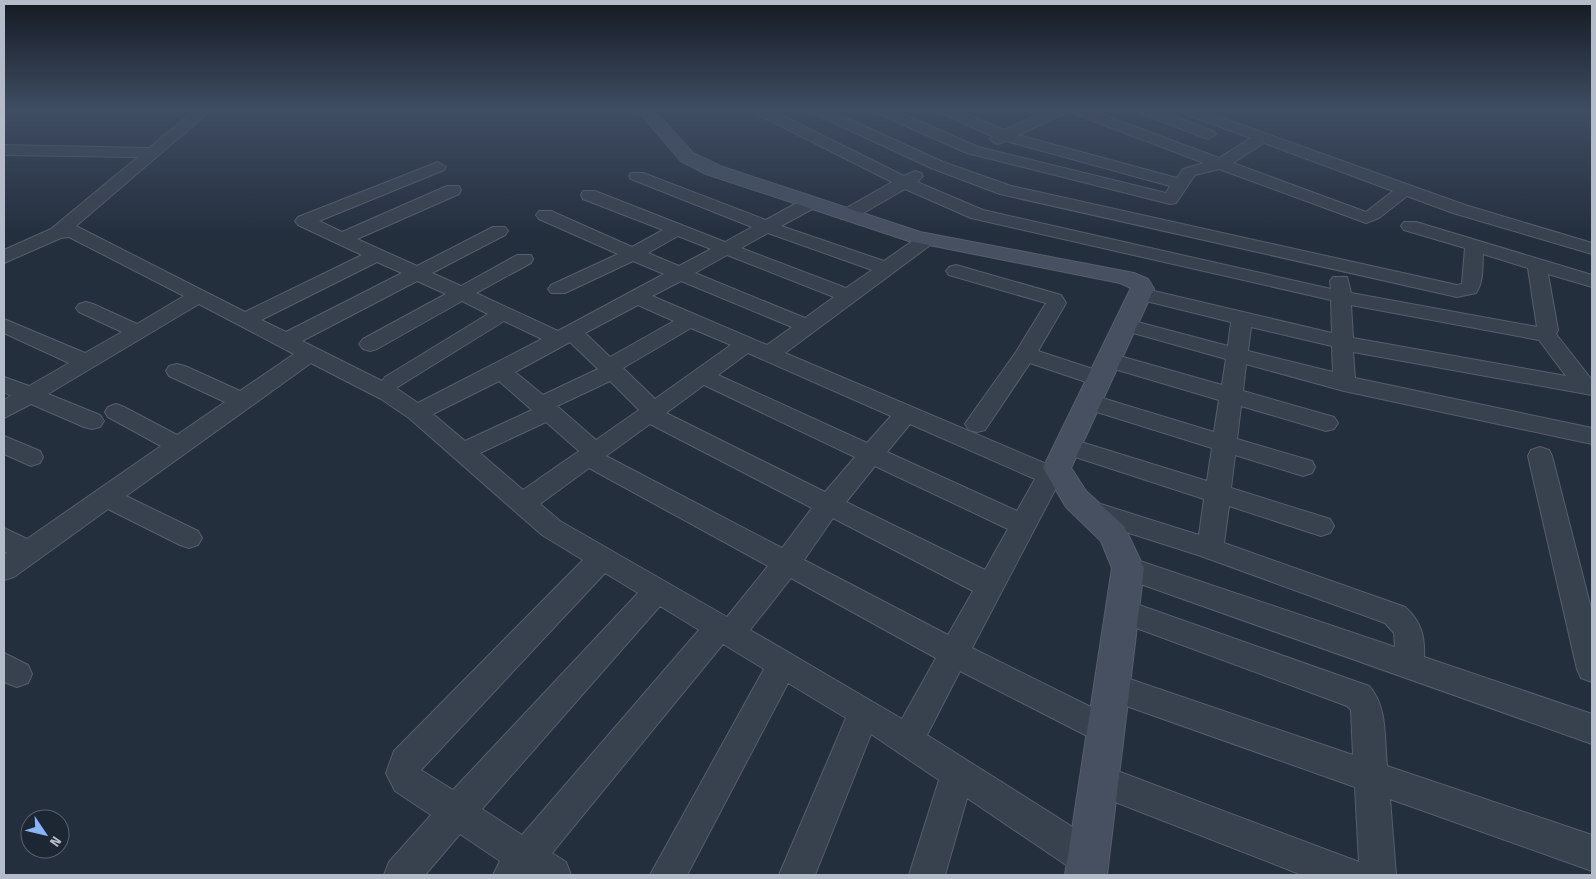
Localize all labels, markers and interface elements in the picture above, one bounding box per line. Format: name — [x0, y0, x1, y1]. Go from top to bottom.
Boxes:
north arrow — [20, 809, 70, 859]
text: N — [46, 833, 65, 849]

